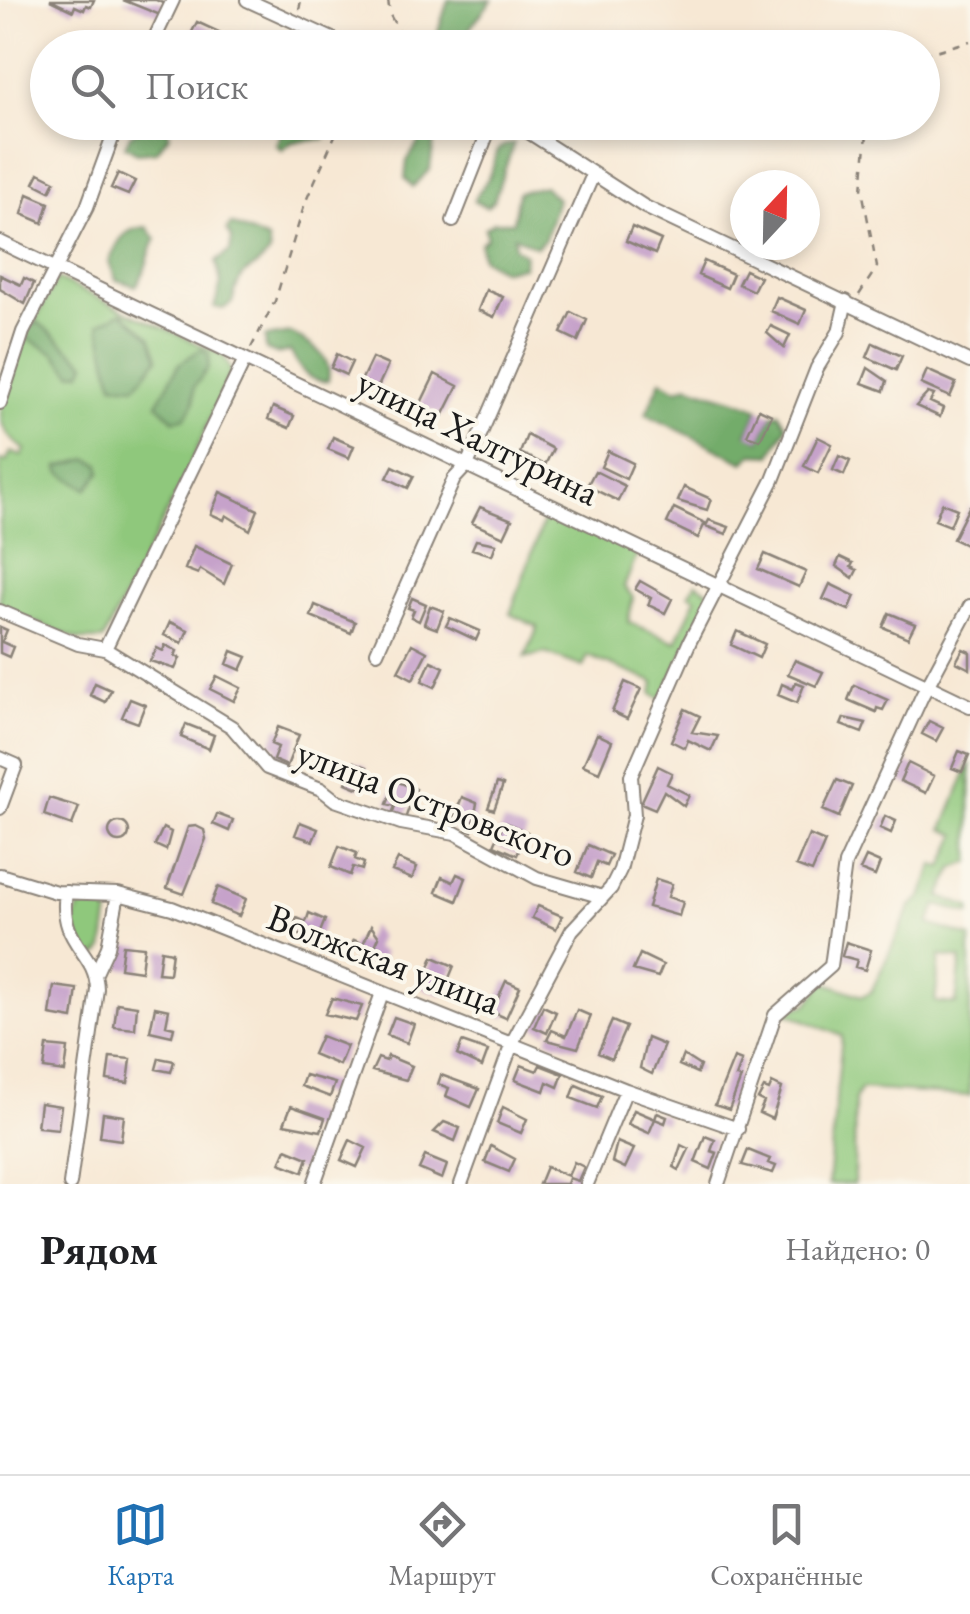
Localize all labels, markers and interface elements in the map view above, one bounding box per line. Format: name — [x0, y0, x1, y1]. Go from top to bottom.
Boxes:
search box — [30, 30, 940, 140]
icon: search — [65, 58, 120, 113]
text: Поиск — [145, 61, 248, 110]
north arrow — [730, 170, 820, 260]
street label: улица Халтурина — [349, 357, 608, 517]
street label: улица Островского — [290, 727, 582, 878]
street label: Волжская улица — [261, 892, 508, 1026]
text: Рядом — [40, 1222, 158, 1277]
text: Найдено: 0 — [785, 1228, 930, 1270]
tab: Карта — [107, 1497, 174, 1593]
tab: Маршрут — [388, 1497, 496, 1593]
tab: Сохранённые — [710, 1497, 863, 1593]

